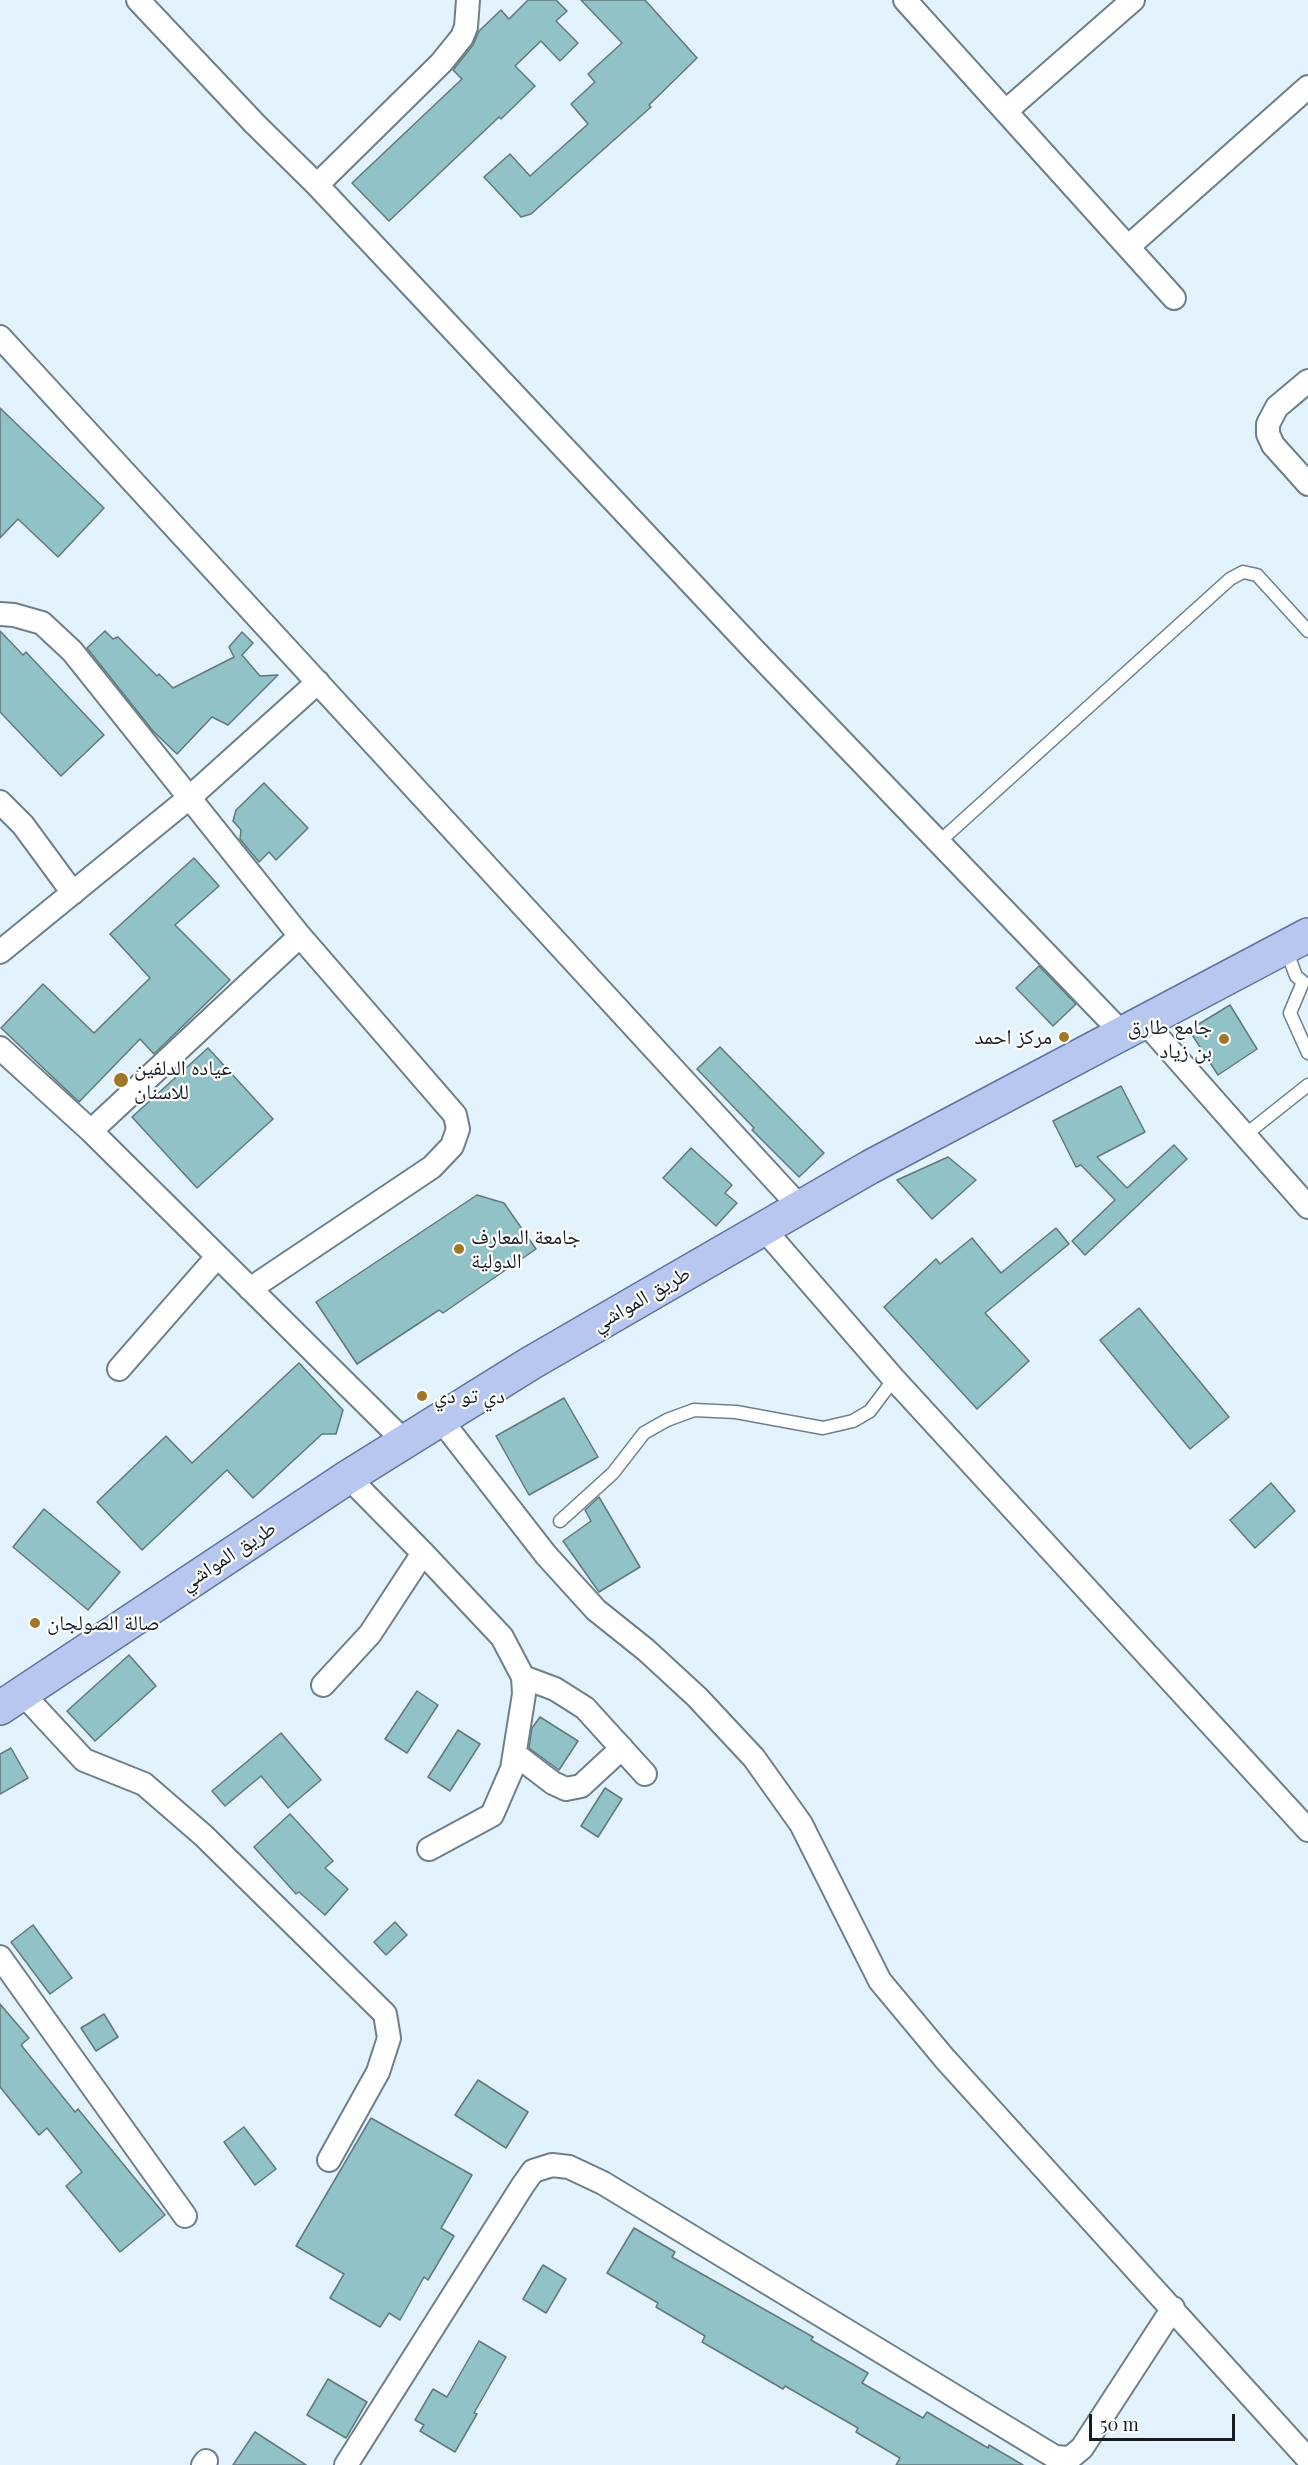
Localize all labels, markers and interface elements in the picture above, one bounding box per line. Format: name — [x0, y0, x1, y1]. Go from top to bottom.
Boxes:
place label: جامع طارق بن زياد — [1128, 1014, 1212, 1064]
place label: مركز احمد — [975, 1024, 1052, 1050]
marker: مركز احمد — [1057, 1030, 1071, 1044]
marker: جامع طارق بن زياد — [1217, 1032, 1231, 1046]
place label: عياده الدلفين للاسنان — [134, 1055, 232, 1105]
marker: عياده الدلفين للاسنان — [112, 1071, 130, 1089]
place label: جامعة المعارف الدولية — [471, 1224, 581, 1274]
marker: جامعة المعارف الدولية — [452, 1242, 466, 1256]
street label: طريق المواشي — [587, 1261, 695, 1337]
place label: دي تو دي — [434, 1383, 505, 1409]
marker: دي تو دي — [415, 1389, 429, 1403]
street label: طريق المواشي — [175, 1516, 281, 1596]
place label: صالة الصولجان — [47, 1610, 160, 1636]
marker: صالة الصولجان — [28, 1616, 42, 1630]
scale bar — [1092, 2402, 1238, 2440]
text: 50 m — [1100, 2412, 1139, 2436]

